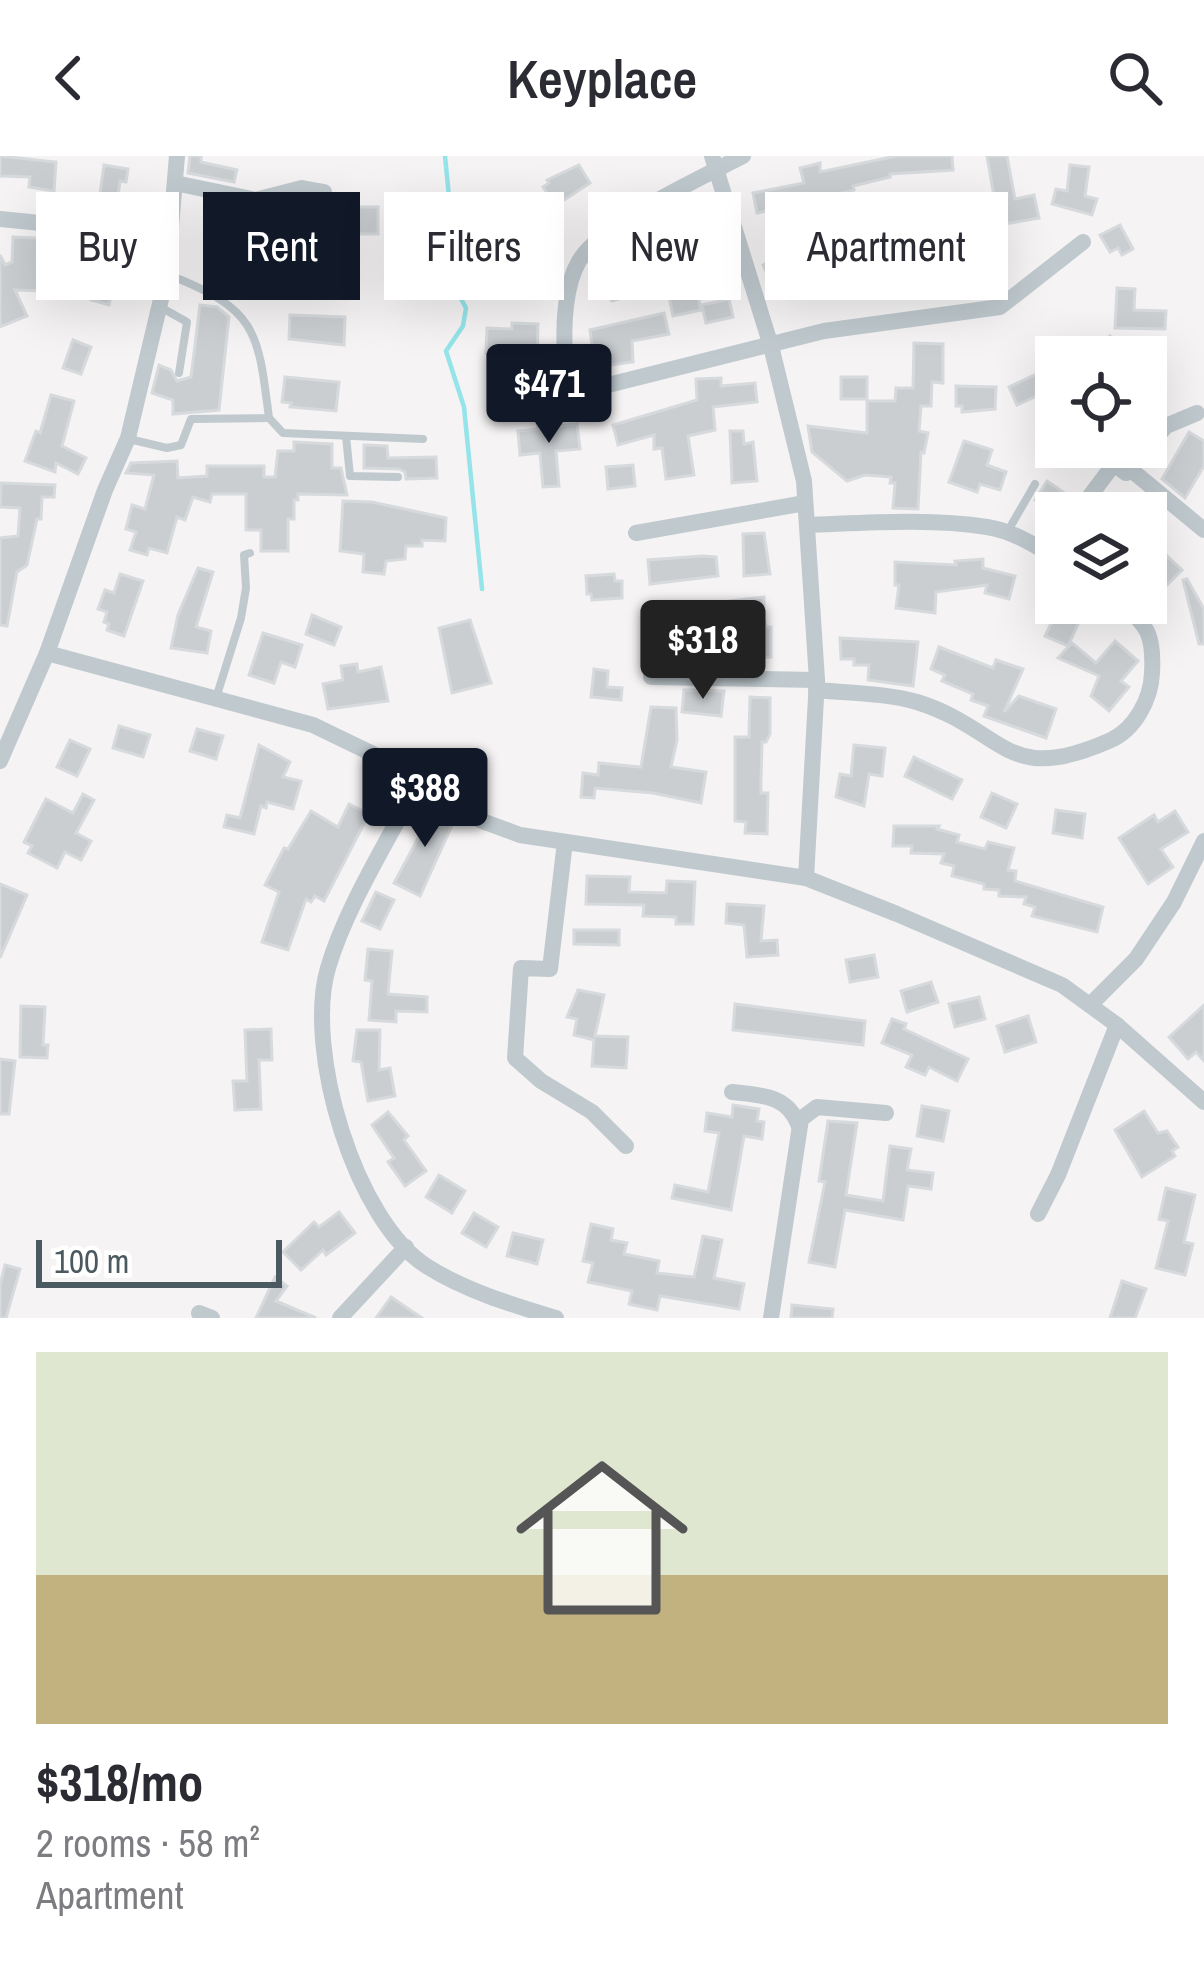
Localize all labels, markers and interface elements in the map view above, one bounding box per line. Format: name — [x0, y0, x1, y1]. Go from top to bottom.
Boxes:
text: Keyplace — [507, 42, 697, 115]
icon: back — [36, 45, 102, 111]
icon: search — [1102, 45, 1168, 111]
chip: Buy — [36, 192, 179, 300]
chip: Rent — [203, 192, 360, 300]
chip: Filters — [384, 192, 564, 300]
chip: New — [588, 192, 741, 300]
chip: Apartment — [765, 192, 1008, 300]
map controls — [1035, 336, 1167, 624]
button: locate — [1035, 336, 1167, 468]
pin: $471 — [478, 344, 620, 446]
text: $471 — [513, 357, 585, 409]
button: layers — [1035, 492, 1167, 624]
pin: $318 — [632, 600, 774, 702]
text: $318 — [667, 613, 739, 665]
pin: $388 — [354, 748, 496, 850]
text: $388 — [389, 761, 461, 813]
scale bar — [36, 1234, 282, 1287]
text: 100 m — [54, 1239, 129, 1283]
icon: home — [494, 1430, 710, 1646]
text: $318/mo — [36, 1748, 203, 1817]
text: 2 rooms · 58 m² — [36, 1817, 260, 1869]
text: Apartment — [36, 1869, 184, 1921]

